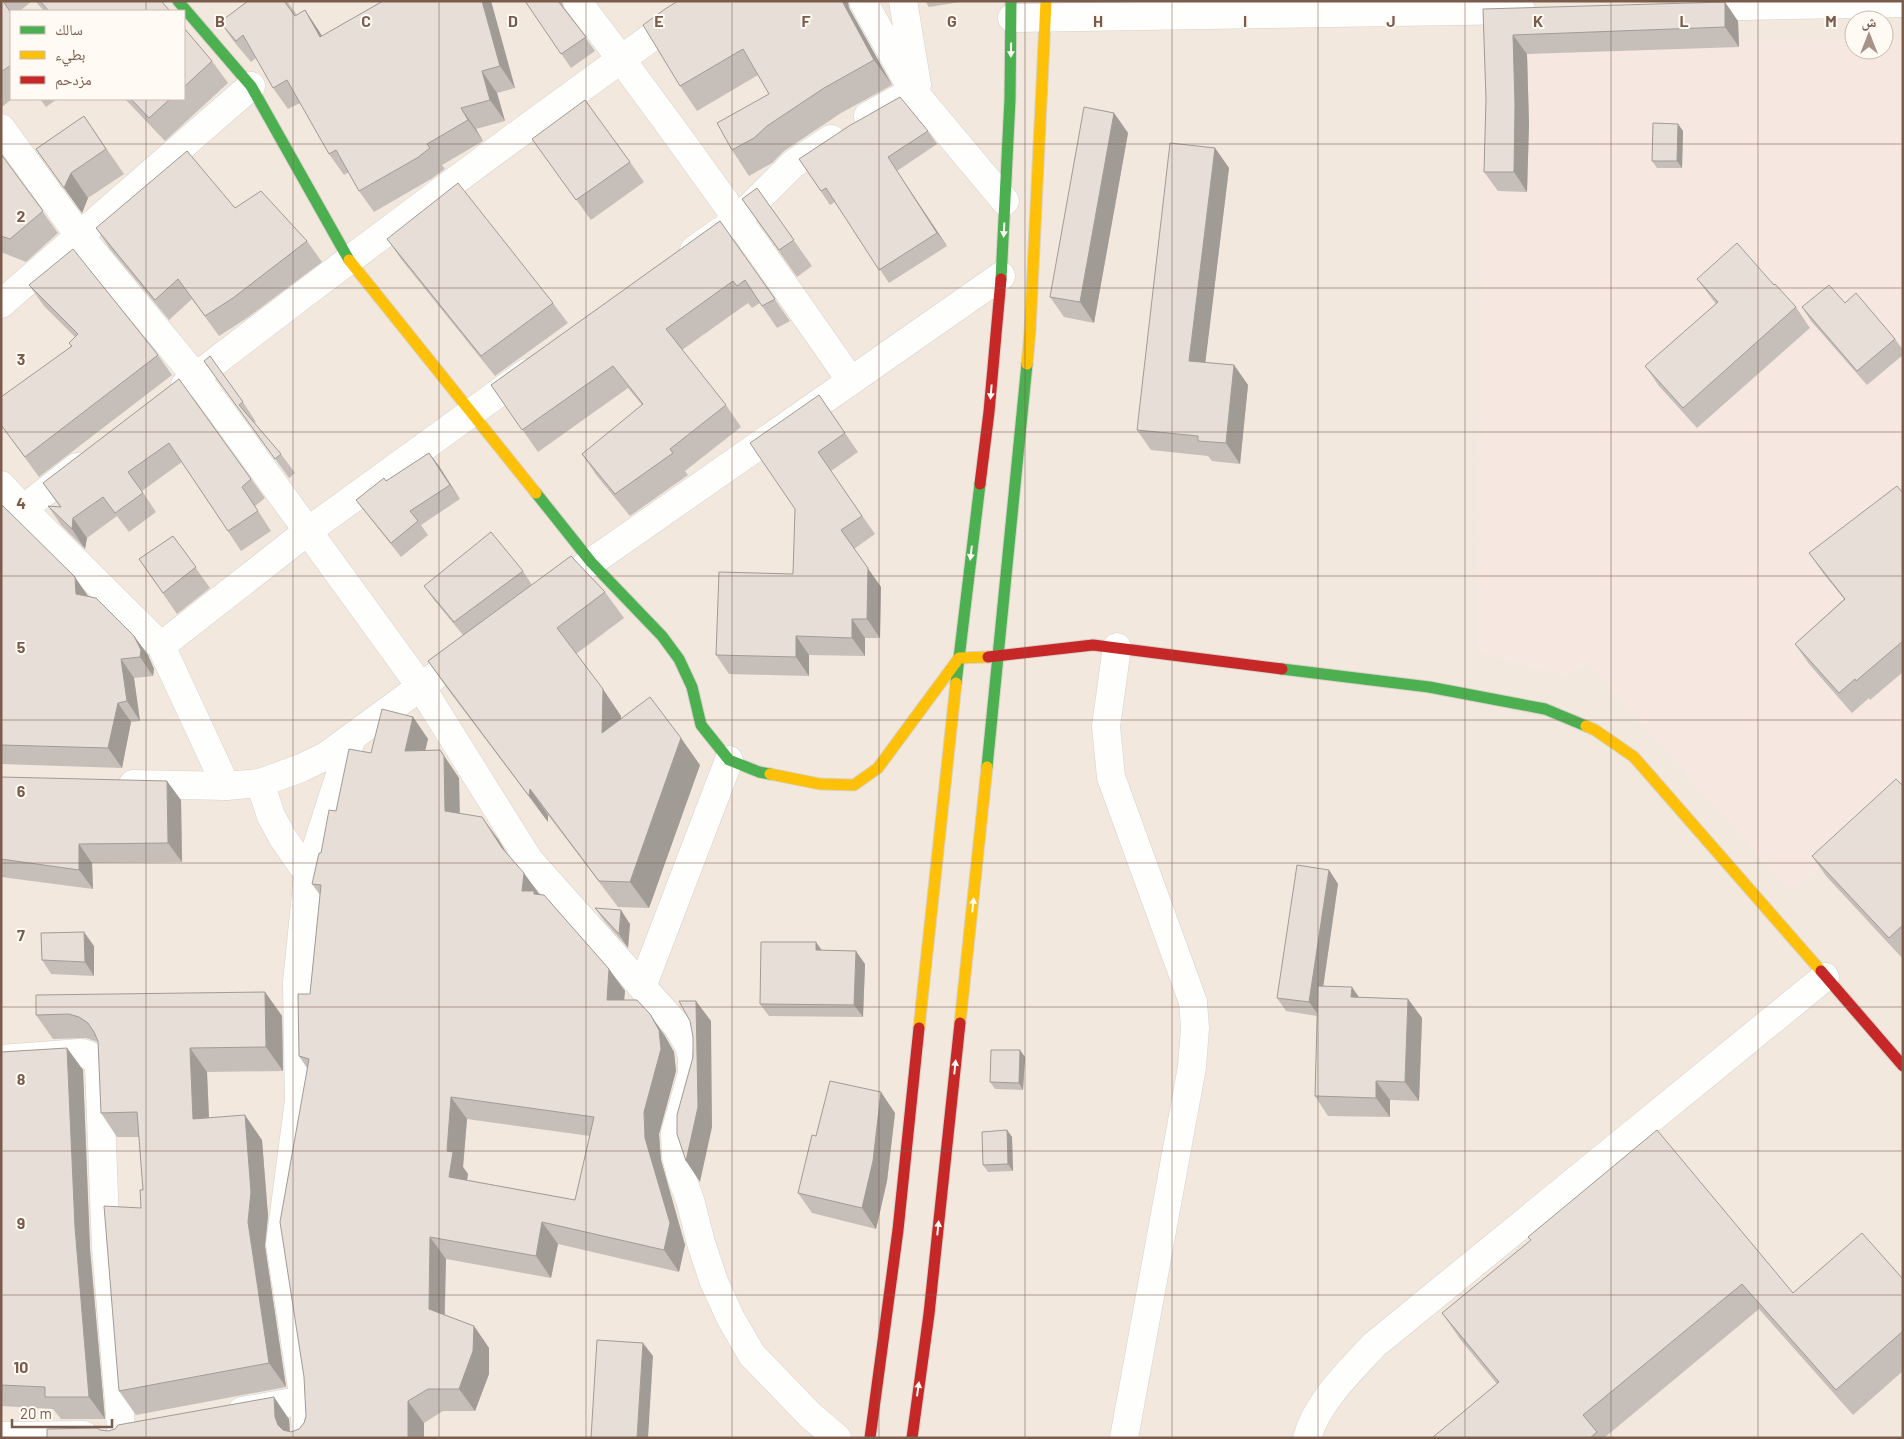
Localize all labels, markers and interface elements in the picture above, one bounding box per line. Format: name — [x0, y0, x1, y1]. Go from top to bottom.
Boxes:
legend — [10, 10, 185, 100]
north arrow — [1844, 10, 1894, 60]
text: B — [215, 11, 225, 30]
text: C — [361, 11, 371, 30]
text: D — [508, 11, 518, 30]
text: E — [654, 11, 664, 30]
text: F — [802, 11, 811, 30]
text: G — [947, 11, 957, 30]
text: H — [1093, 11, 1103, 30]
text: I — [1243, 11, 1247, 30]
text: J — [1386, 11, 1396, 30]
text: K — [1533, 11, 1543, 30]
text: L — [1679, 11, 1689, 30]
text: M — [1825, 11, 1837, 30]
text: ش — [1862, 13, 1877, 31]
text: سالك — [55, 20, 83, 38]
one-way arrow — [1007, 42, 1015, 58]
text: بطيء — [55, 45, 85, 67]
text: مزدحم — [55, 70, 92, 90]
text: 2 — [17, 206, 26, 225]
one-way arrow — [999, 222, 1007, 238]
text: 3 — [17, 349, 25, 368]
one-way arrow — [986, 384, 994, 400]
text: 4 — [16, 493, 26, 512]
one-way arrow — [967, 545, 975, 561]
text: 5 — [17, 637, 26, 656]
text: 6 — [17, 781, 26, 800]
one-way arrow — [969, 897, 977, 913]
text: 7 — [17, 925, 25, 944]
one-way arrow — [951, 1058, 959, 1074]
text: 8 — [17, 1069, 26, 1088]
text: 9 — [17, 1213, 25, 1232]
one-way arrow — [934, 1220, 942, 1236]
text: 10 — [14, 1357, 28, 1376]
one-way arrow — [915, 1381, 923, 1397]
scale bar — [12, 1396, 112, 1428]
text: 20 m — [20, 1404, 52, 1422]

